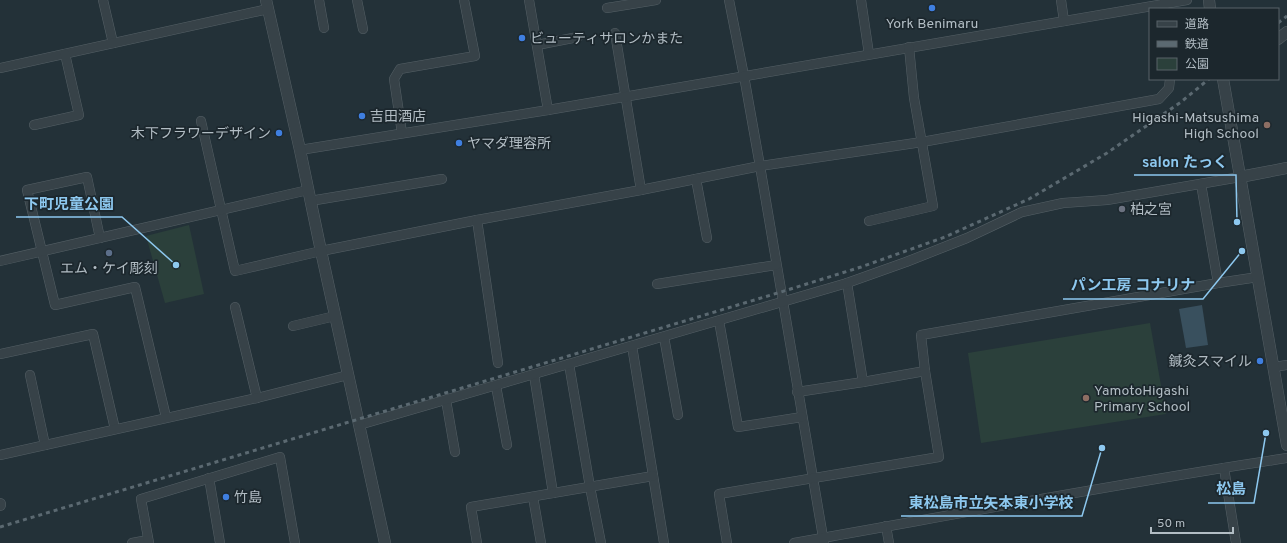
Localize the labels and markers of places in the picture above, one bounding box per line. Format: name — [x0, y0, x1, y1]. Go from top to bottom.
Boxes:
marker: York Benimaru — [927, 3, 937, 13]
place label: York Benimaru — [886, 16, 978, 33]
place label: ビューティサロンかまた — [530, 31, 683, 48]
marker: ビューティサロンかまた — [517, 33, 527, 43]
place label: 吉田酒店 — [370, 109, 426, 126]
place label: Higashi-Matsushima High School — [1132, 110, 1259, 143]
marker: 吉田酒店 — [357, 111, 367, 121]
marker: Higashi-Matsushima High School — [1262, 120, 1272, 130]
place label: 木下フラワーデザイン — [131, 126, 271, 143]
marker: 木下フラワーデザイン — [274, 128, 284, 138]
place label: ヤマダ理容所 — [467, 136, 551, 153]
marker: ヤマダ理容所 — [454, 138, 464, 148]
callout: salon たっく — [1134, 148, 1236, 175]
callout: 下町児童公園 — [16, 190, 122, 217]
place label: 柏之宮 — [1130, 202, 1172, 219]
marker: 柏之宮 — [1117, 204, 1127, 214]
marker: エム・ケイ彫刻 — [104, 248, 114, 258]
place label: エム・ケイ彫刻 — [60, 261, 158, 278]
callout: パン工房 コナリナ — [1063, 272, 1203, 299]
place label: 鍼灸スマイル — [1168, 354, 1252, 371]
marker: 鍼灸スマイル — [1255, 356, 1265, 366]
place label: YamotoHigashi Primary School — [1094, 383, 1190, 416]
marker: YamotoHigashi Primary School — [1081, 393, 1091, 403]
callout: 松島 — [1208, 476, 1254, 503]
callout: 東松島市立矢本東小学校 — [901, 489, 1082, 516]
place label: 竹島 — [234, 490, 262, 507]
marker: 竹島 — [221, 492, 231, 502]

